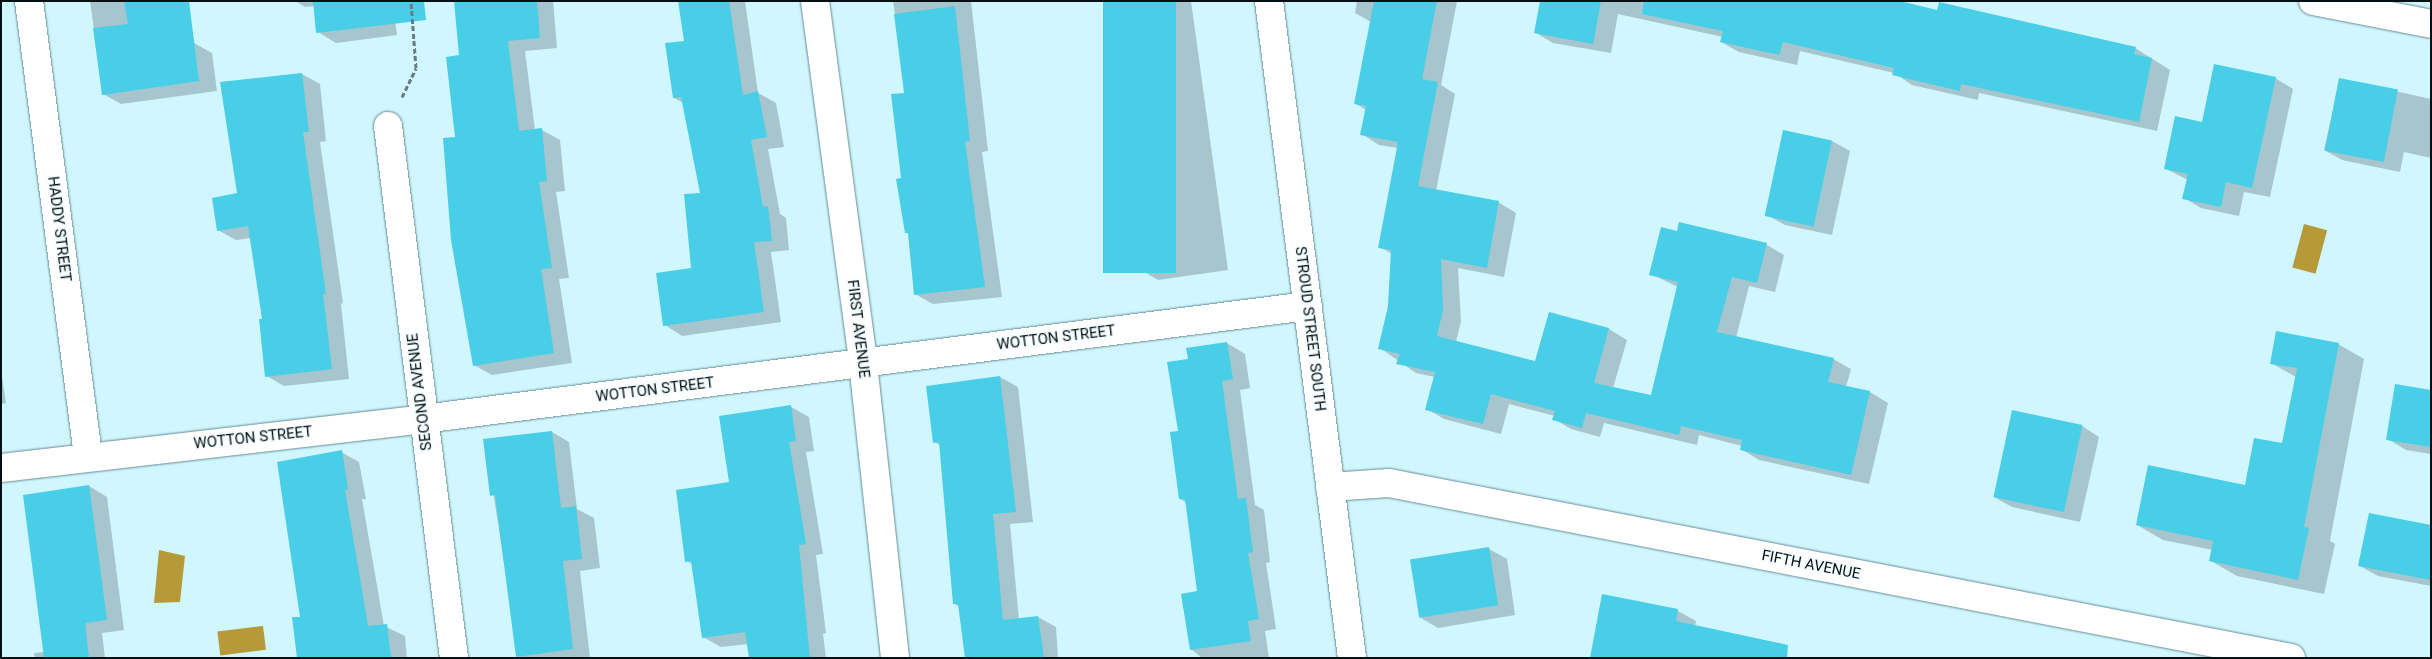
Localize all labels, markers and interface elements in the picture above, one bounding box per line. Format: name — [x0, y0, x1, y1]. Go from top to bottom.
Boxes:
street label: HADDY STREET — [44, 175, 74, 283]
street label: STROUD STREET SOUTH — [1291, 245, 1329, 413]
street label: FIRST AVENUE — [843, 279, 873, 379]
street label: WOTTON STREET — [996, 322, 1116, 354]
street label: SECOND AVENUE — [404, 332, 436, 452]
street label: WOTTON STREET — [595, 374, 715, 406]
street label: WOTTON STREET — [193, 423, 313, 453]
street label: FIFTH AVENUE — [1760, 547, 1862, 583]

